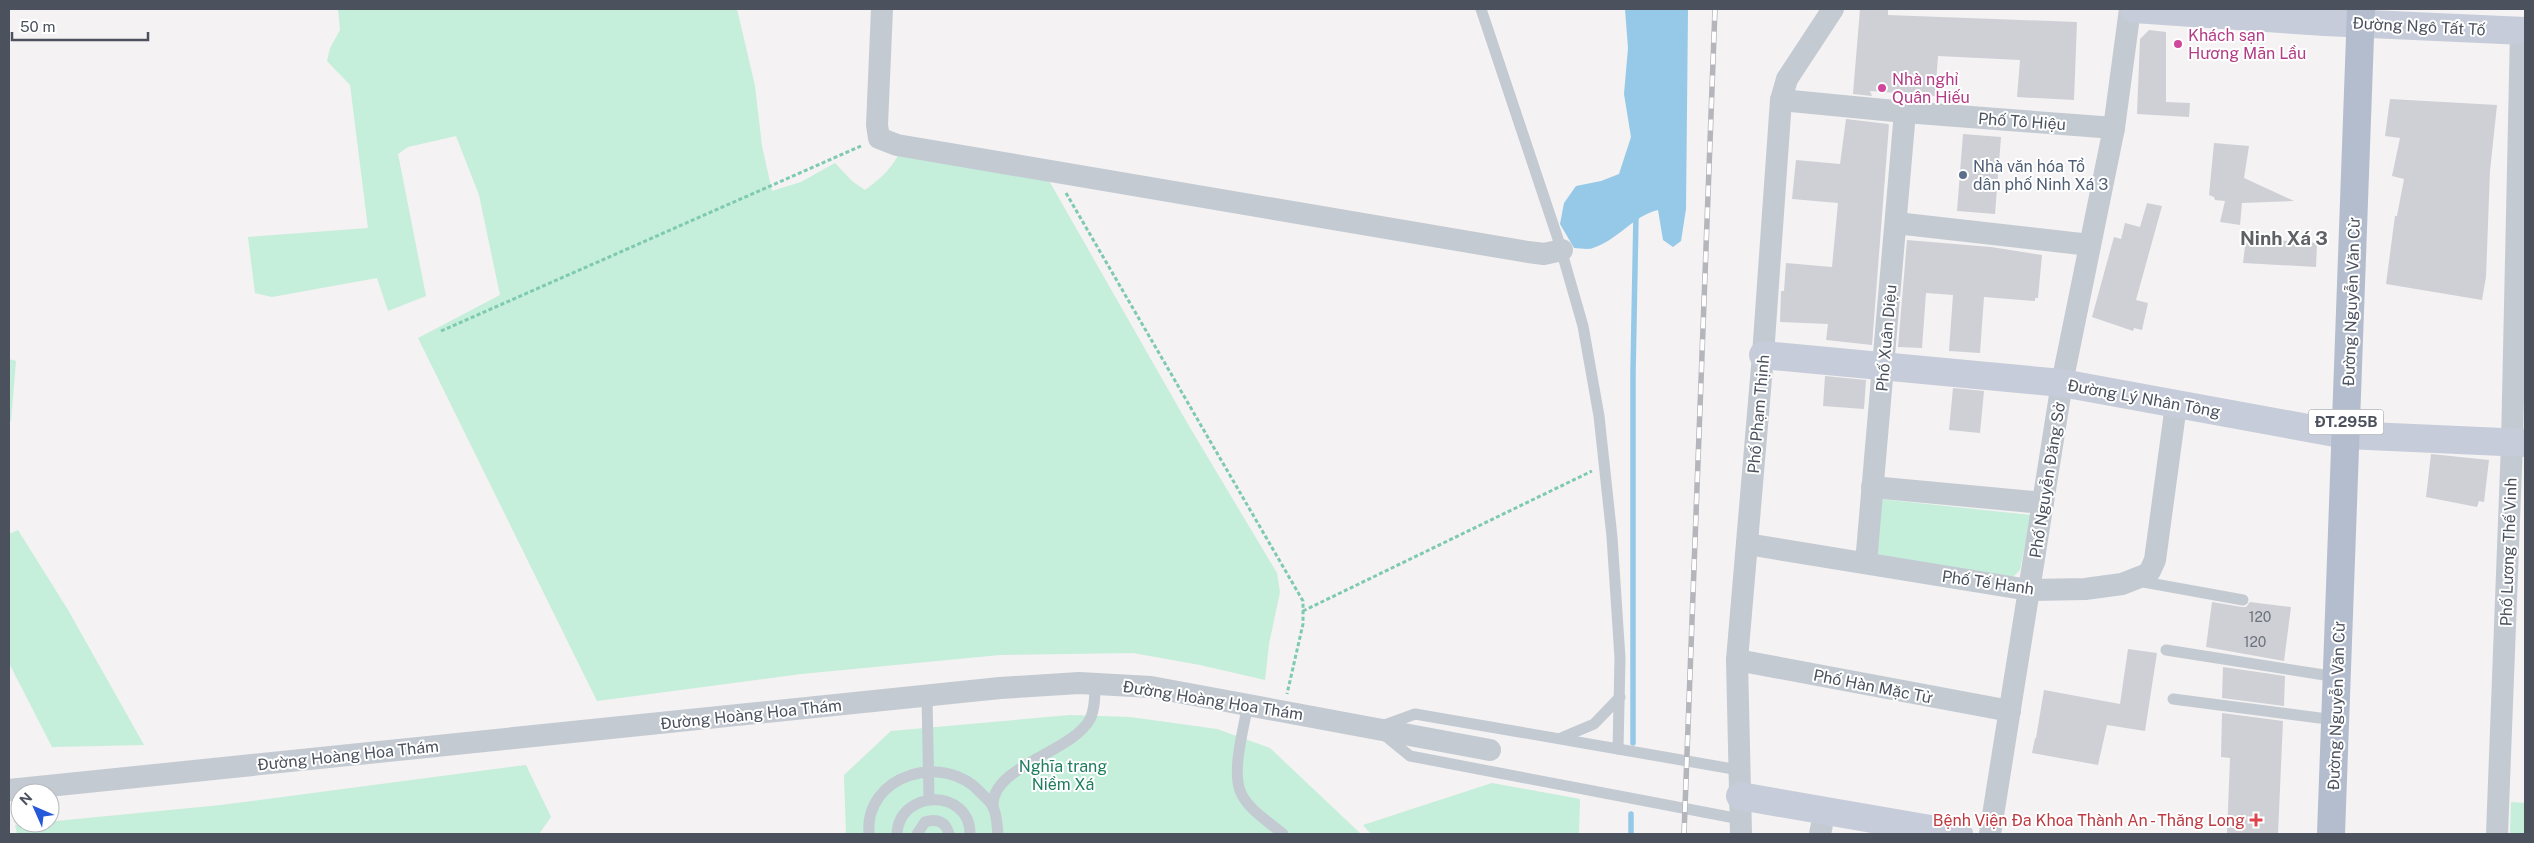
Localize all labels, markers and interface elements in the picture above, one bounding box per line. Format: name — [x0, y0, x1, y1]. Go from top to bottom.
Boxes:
scale bar — [12, 10, 149, 42]
street label: Đường Ngô Tất Tố — [2352, 14, 2486, 39]
text: 50 m — [20, 18, 55, 35]
place label: Khách sạn Hương Mãn Lầu — [2188, 26, 2306, 63]
marker: Khách sạn Hương Mãn Lầu — [2172, 38, 2184, 50]
place label: Nhà nghỉ Quân Hiếu — [1892, 70, 1970, 107]
marker: Nhà nghỉ Quân Hiếu — [1876, 82, 1888, 94]
street label: Phố Tô Hiệu — [1977, 109, 2067, 134]
place label: Nhà văn hóa Tổ dân phố Ninh Xá 3 — [1973, 157, 2108, 194]
marker: Nhà văn hóa Tổ dân phố Ninh Xá 3 — [1957, 169, 1969, 181]
street label: Đường Nguyễn Văn Cừ — [2339, 217, 2364, 387]
district label: Ninh Xá 3 — [2240, 227, 2328, 249]
street label: Phố Xuân Diệu — [1872, 284, 1901, 392]
street label: Phố Phạm Thịnh — [1744, 354, 1773, 474]
street label: Đường Lý Nhân Tông — [2066, 376, 2222, 421]
street label: Phố Nguyễn Đăng Sở — [2026, 401, 2069, 559]
road number: ĐT.295B — [2308, 410, 2384, 434]
street label: Phố Lương Thế Vinh — [2496, 477, 2521, 627]
street label: Phố Tế Hanh — [1941, 567, 2035, 598]
house number: 120 — [2249, 609, 2271, 625]
street label: Đường Nguyễn Văn Cừ — [2324, 621, 2349, 791]
house number: 120 — [2244, 634, 2266, 650]
street label: Phố Hàn Mặc Tử — [1812, 666, 1935, 707]
street label: Đường Hoàng Hoa Thám — [1121, 677, 1304, 724]
street label: Đường Hoàng Hoa Thám — [659, 696, 843, 733]
street label: Đường Hoàng Hoa Thám — [256, 737, 440, 774]
park label: Nghĩa trang Niềm Xá — [1019, 757, 1107, 794]
north arrow — [10, 783, 60, 833]
text: N — [16, 789, 35, 808]
place label: Bệnh Viện Đa Khoa Thành An - Thăng Long — [1933, 811, 2245, 830]
marker: Bệnh Viện Đa Khoa Thành An - Thăng Long — [2249, 813, 2263, 827]

